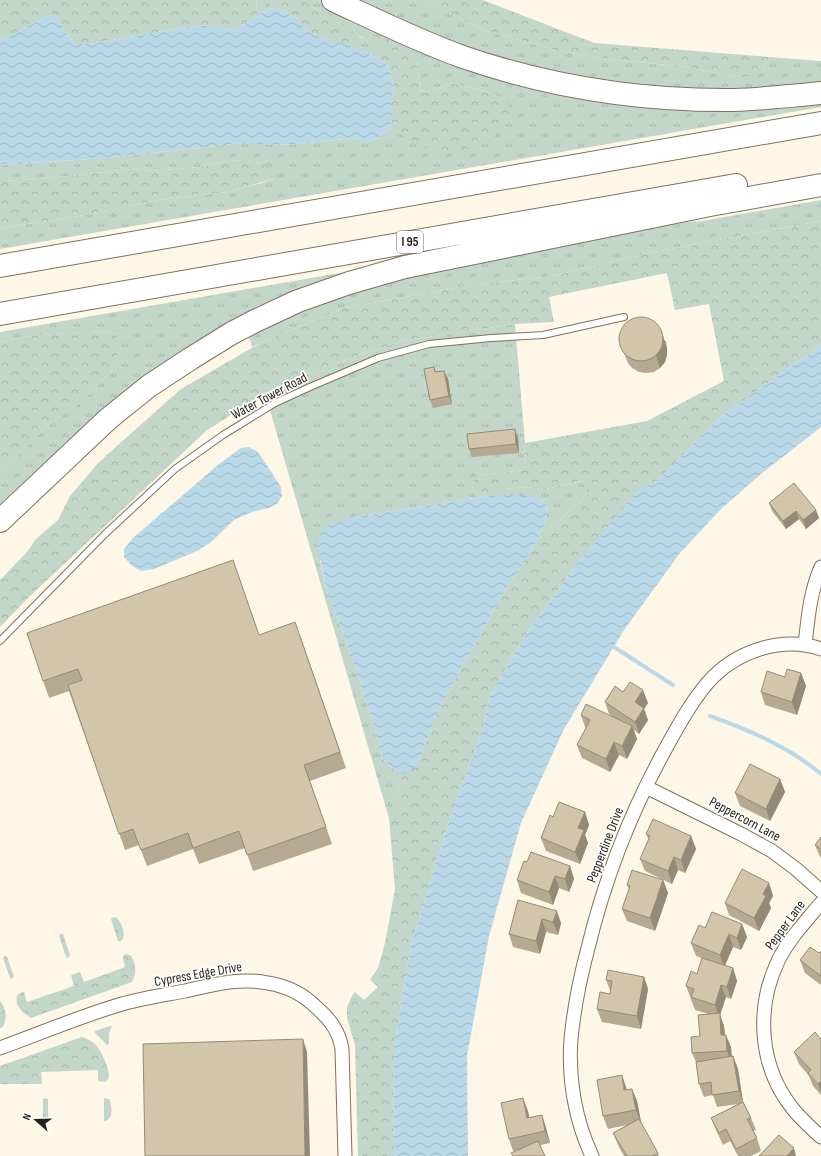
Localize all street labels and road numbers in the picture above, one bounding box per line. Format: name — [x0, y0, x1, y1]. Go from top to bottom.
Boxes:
road number: I 95 — [397, 231, 423, 253]
street label: Water Tower Road — [228, 369, 310, 423]
street label: Peppercorn Lane — [706, 793, 784, 845]
street label: Pepperdine Drive — [583, 805, 627, 885]
street label: Pepper Lane — [761, 897, 809, 953]
street label: Cypress Edge Drive — [153, 958, 243, 990]

